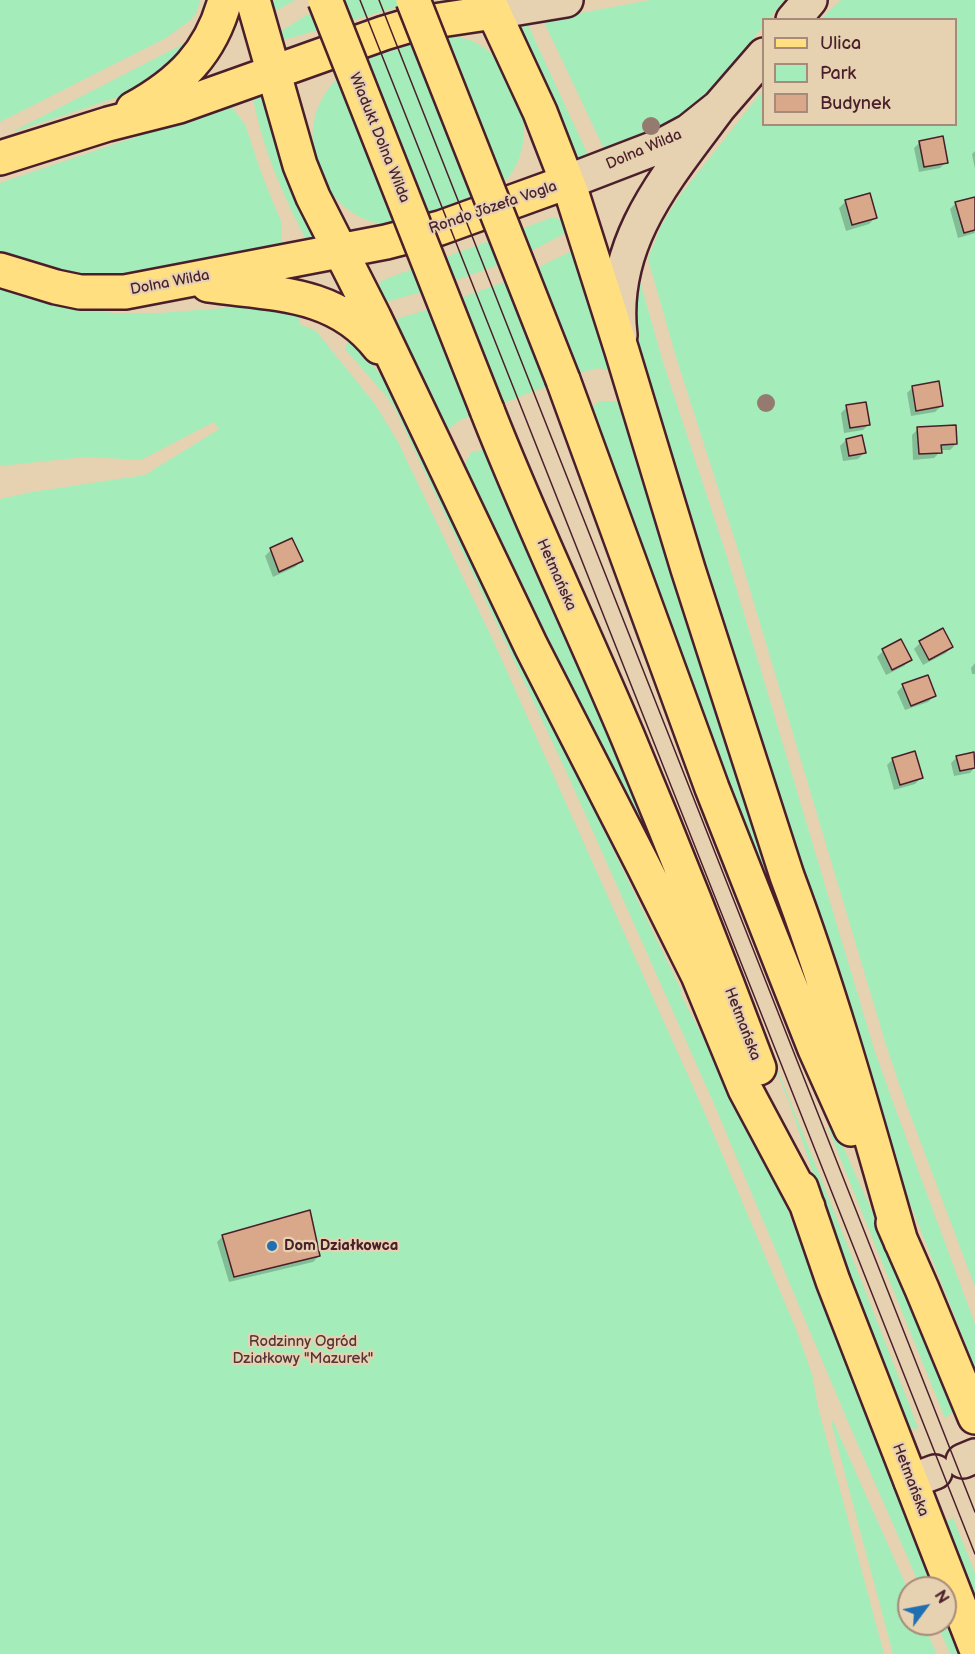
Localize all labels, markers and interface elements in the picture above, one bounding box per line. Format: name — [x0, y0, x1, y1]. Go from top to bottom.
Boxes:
legend — [762, 18, 957, 126]
text: Ulica — [820, 33, 861, 54]
text: Park — [820, 63, 856, 84]
street label: Wiadukt Dolna Wilda — [345, 70, 413, 206]
text: Budynek — [820, 93, 890, 114]
street label: Dolna Wilda — [603, 126, 685, 174]
street label: Rondo Józefa Vogla — [427, 178, 559, 238]
street label: Dolna Wilda — [129, 266, 211, 300]
street label: Hetmańska — [532, 536, 580, 614]
street label: Hetmańska — [720, 985, 764, 1063]
place label: Dom Działkowca — [284, 1237, 398, 1255]
marker: Dom Działkowca — [265, 1239, 279, 1253]
park label: Rodzinny Ogród Działkowy "Mazurek" — [233, 1333, 373, 1368]
street label: Hetmańska — [888, 1441, 932, 1519]
north arrow — [897, 1576, 957, 1636]
text: N — [930, 1587, 952, 1607]

